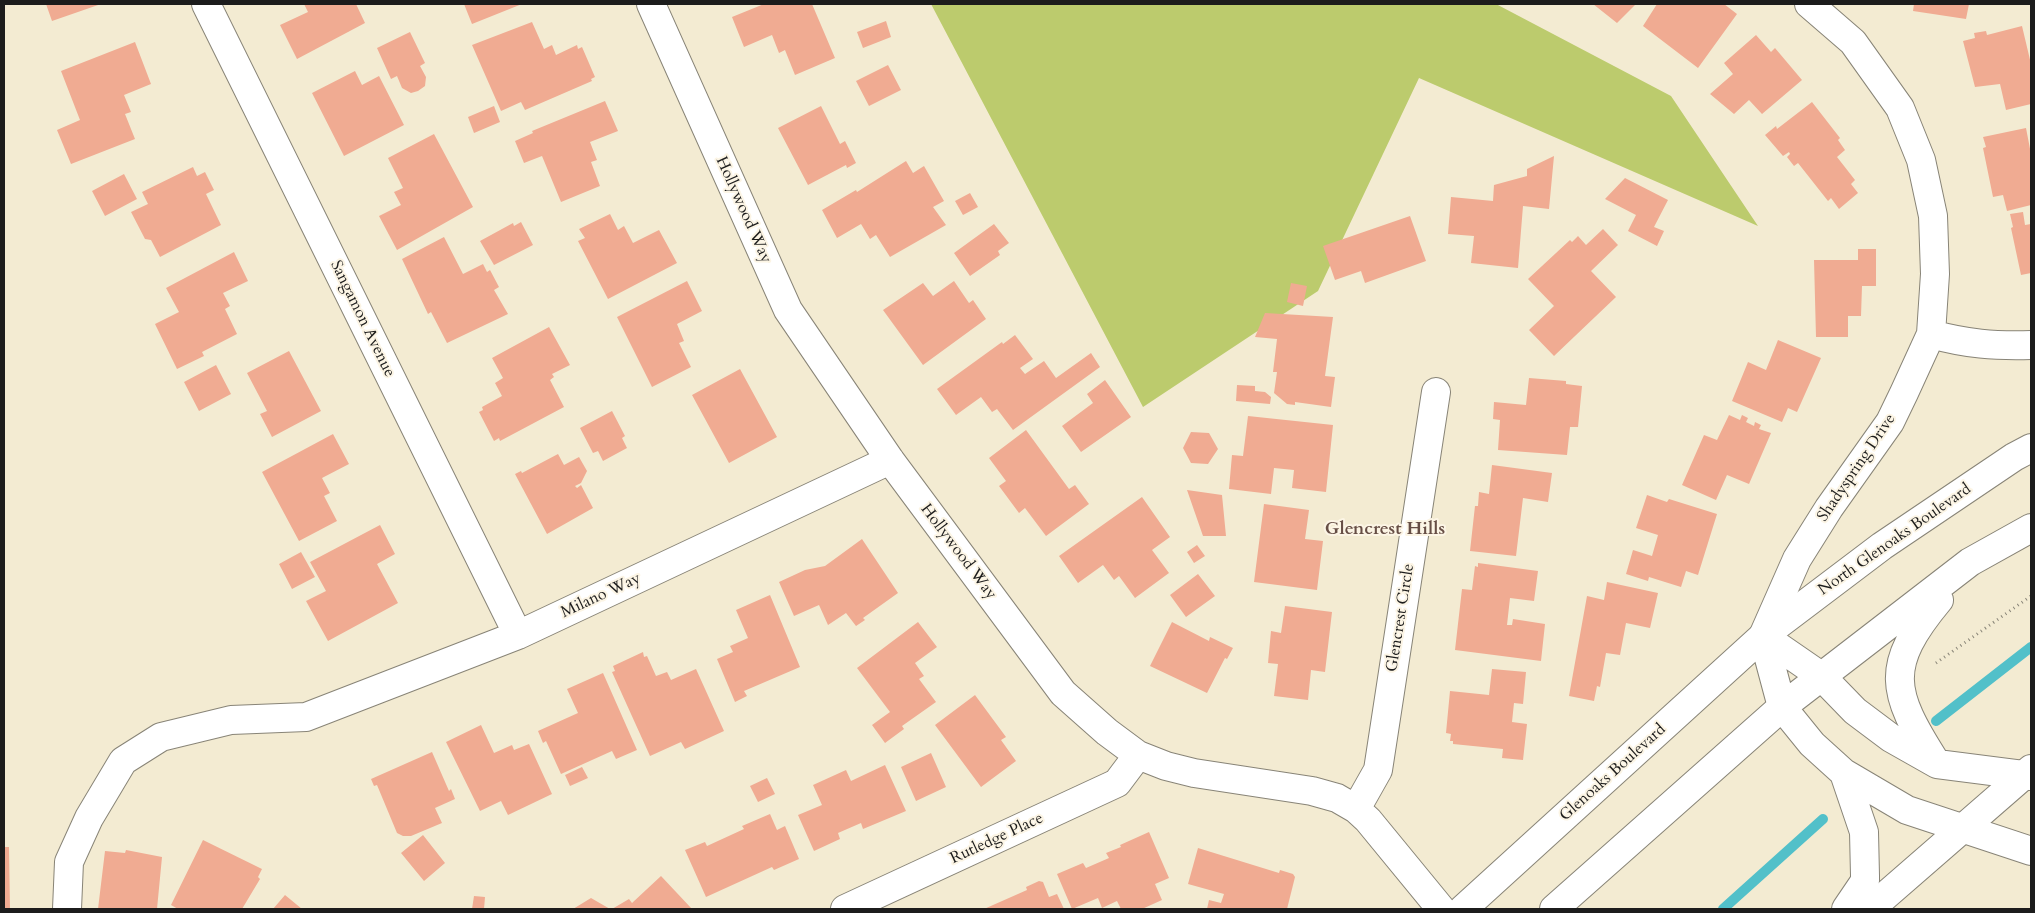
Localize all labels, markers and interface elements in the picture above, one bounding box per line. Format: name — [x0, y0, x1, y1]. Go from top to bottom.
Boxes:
street label: Hollywood Way — [711, 154, 775, 266]
street label: Sangamon Avenue — [325, 258, 399, 380]
street label: Shadyspring Drive — [1814, 410, 1900, 526]
street label: North Glenoaks Boulevard — [1815, 480, 1975, 600]
street label: Hollywood Way — [916, 500, 1000, 604]
district label: Glencrest Hills — [1325, 519, 1445, 541]
street label: Glencrest Circle — [1383, 562, 1419, 674]
street label: Milano Way — [558, 569, 644, 623]
street label: Glenoaks Boulevard — [1556, 720, 1670, 826]
street label: Rutledge Place — [947, 809, 1047, 869]

